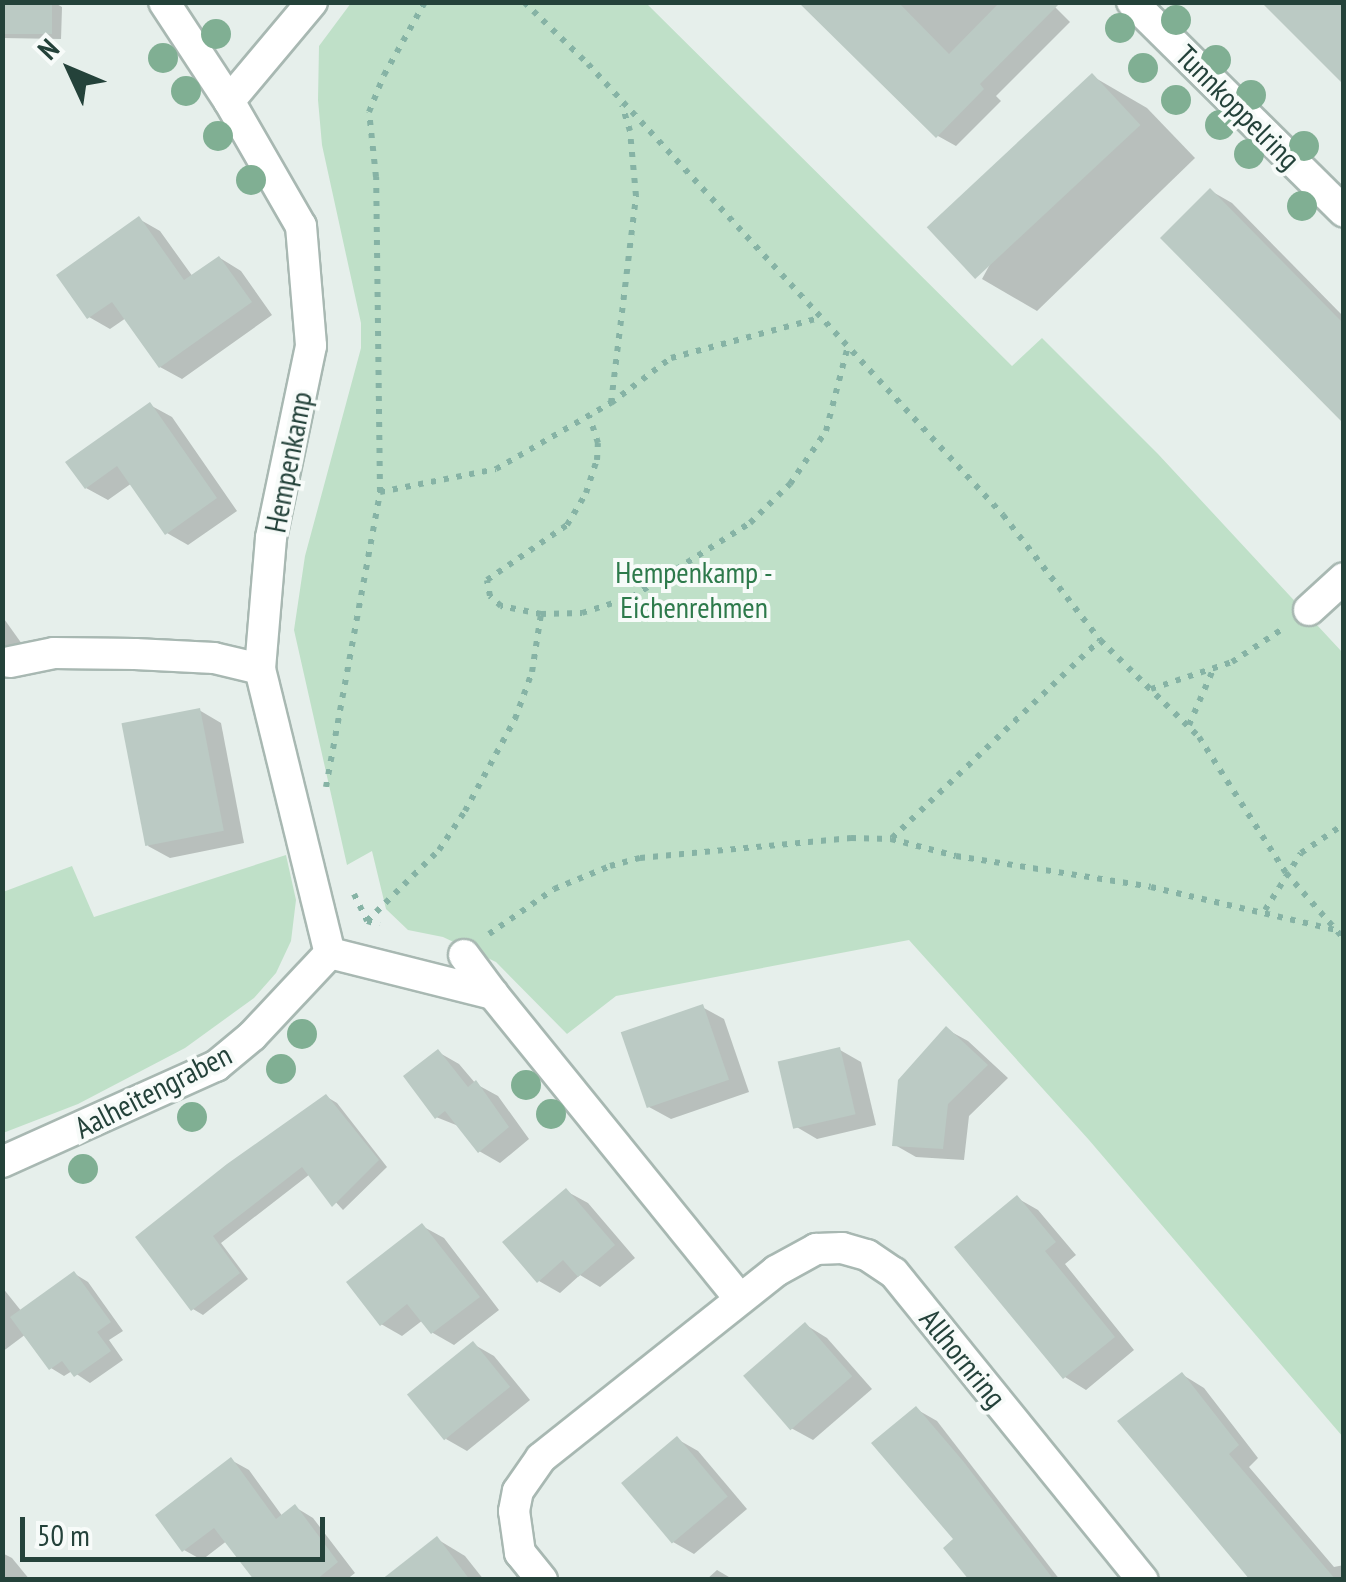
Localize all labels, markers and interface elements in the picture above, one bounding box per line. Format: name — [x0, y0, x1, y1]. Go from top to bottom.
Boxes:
north arrow — [20, 20, 120, 120]
text: N — [29, 31, 67, 67]
street label: Tunnkoppelring — [1168, 37, 1308, 177]
street label: Hempenkamp — [257, 388, 319, 536]
park label: Hempenkamp - Eichenrehmen — [615, 554, 773, 624]
street label: Aalheitengraben — [69, 1036, 237, 1146]
street label: Allhornring — [912, 1301, 1014, 1415]
scale bar — [25, 1497, 330, 1559]
text: 50 m — [37, 1515, 90, 1554]

